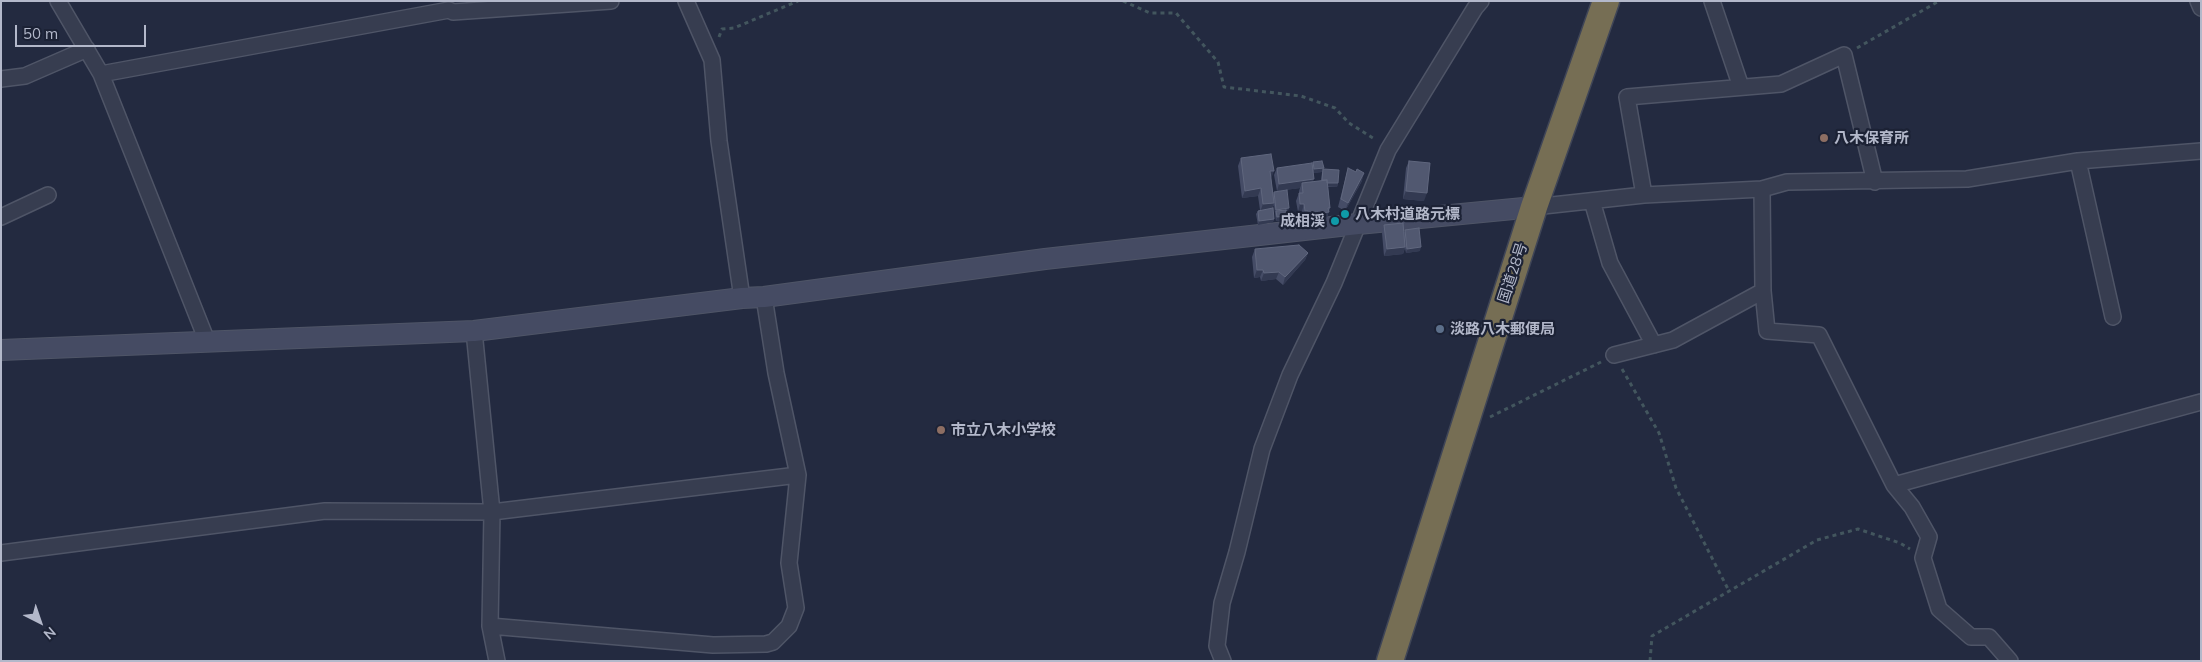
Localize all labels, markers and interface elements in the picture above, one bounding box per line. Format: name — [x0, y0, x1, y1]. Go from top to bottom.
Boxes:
scale bar — [18, 15, 149, 47]
text: 50 m — [23, 24, 58, 43]
place label: 八木保育所 — [1834, 129, 1909, 147]
marker: 八木保育所 — [1818, 132, 1830, 144]
place label: 八木村道路元標 — [1355, 205, 1460, 223]
marker: 八木村道路元標 — [1339, 208, 1351, 220]
place label: 成相渓 — [1280, 212, 1325, 230]
marker: 成相渓 — [1329, 215, 1341, 227]
street label: 国道28号 — [1495, 240, 1531, 306]
place label: 淡路八木郵便局 — [1450, 320, 1555, 338]
marker: 淡路八木郵便局 — [1434, 323, 1446, 335]
place label: 市立八木小学校 — [951, 421, 1056, 439]
marker: 市立八木小学校 — [935, 424, 947, 436]
north arrow — [15, 597, 65, 647]
text: N — [40, 623, 60, 644]

